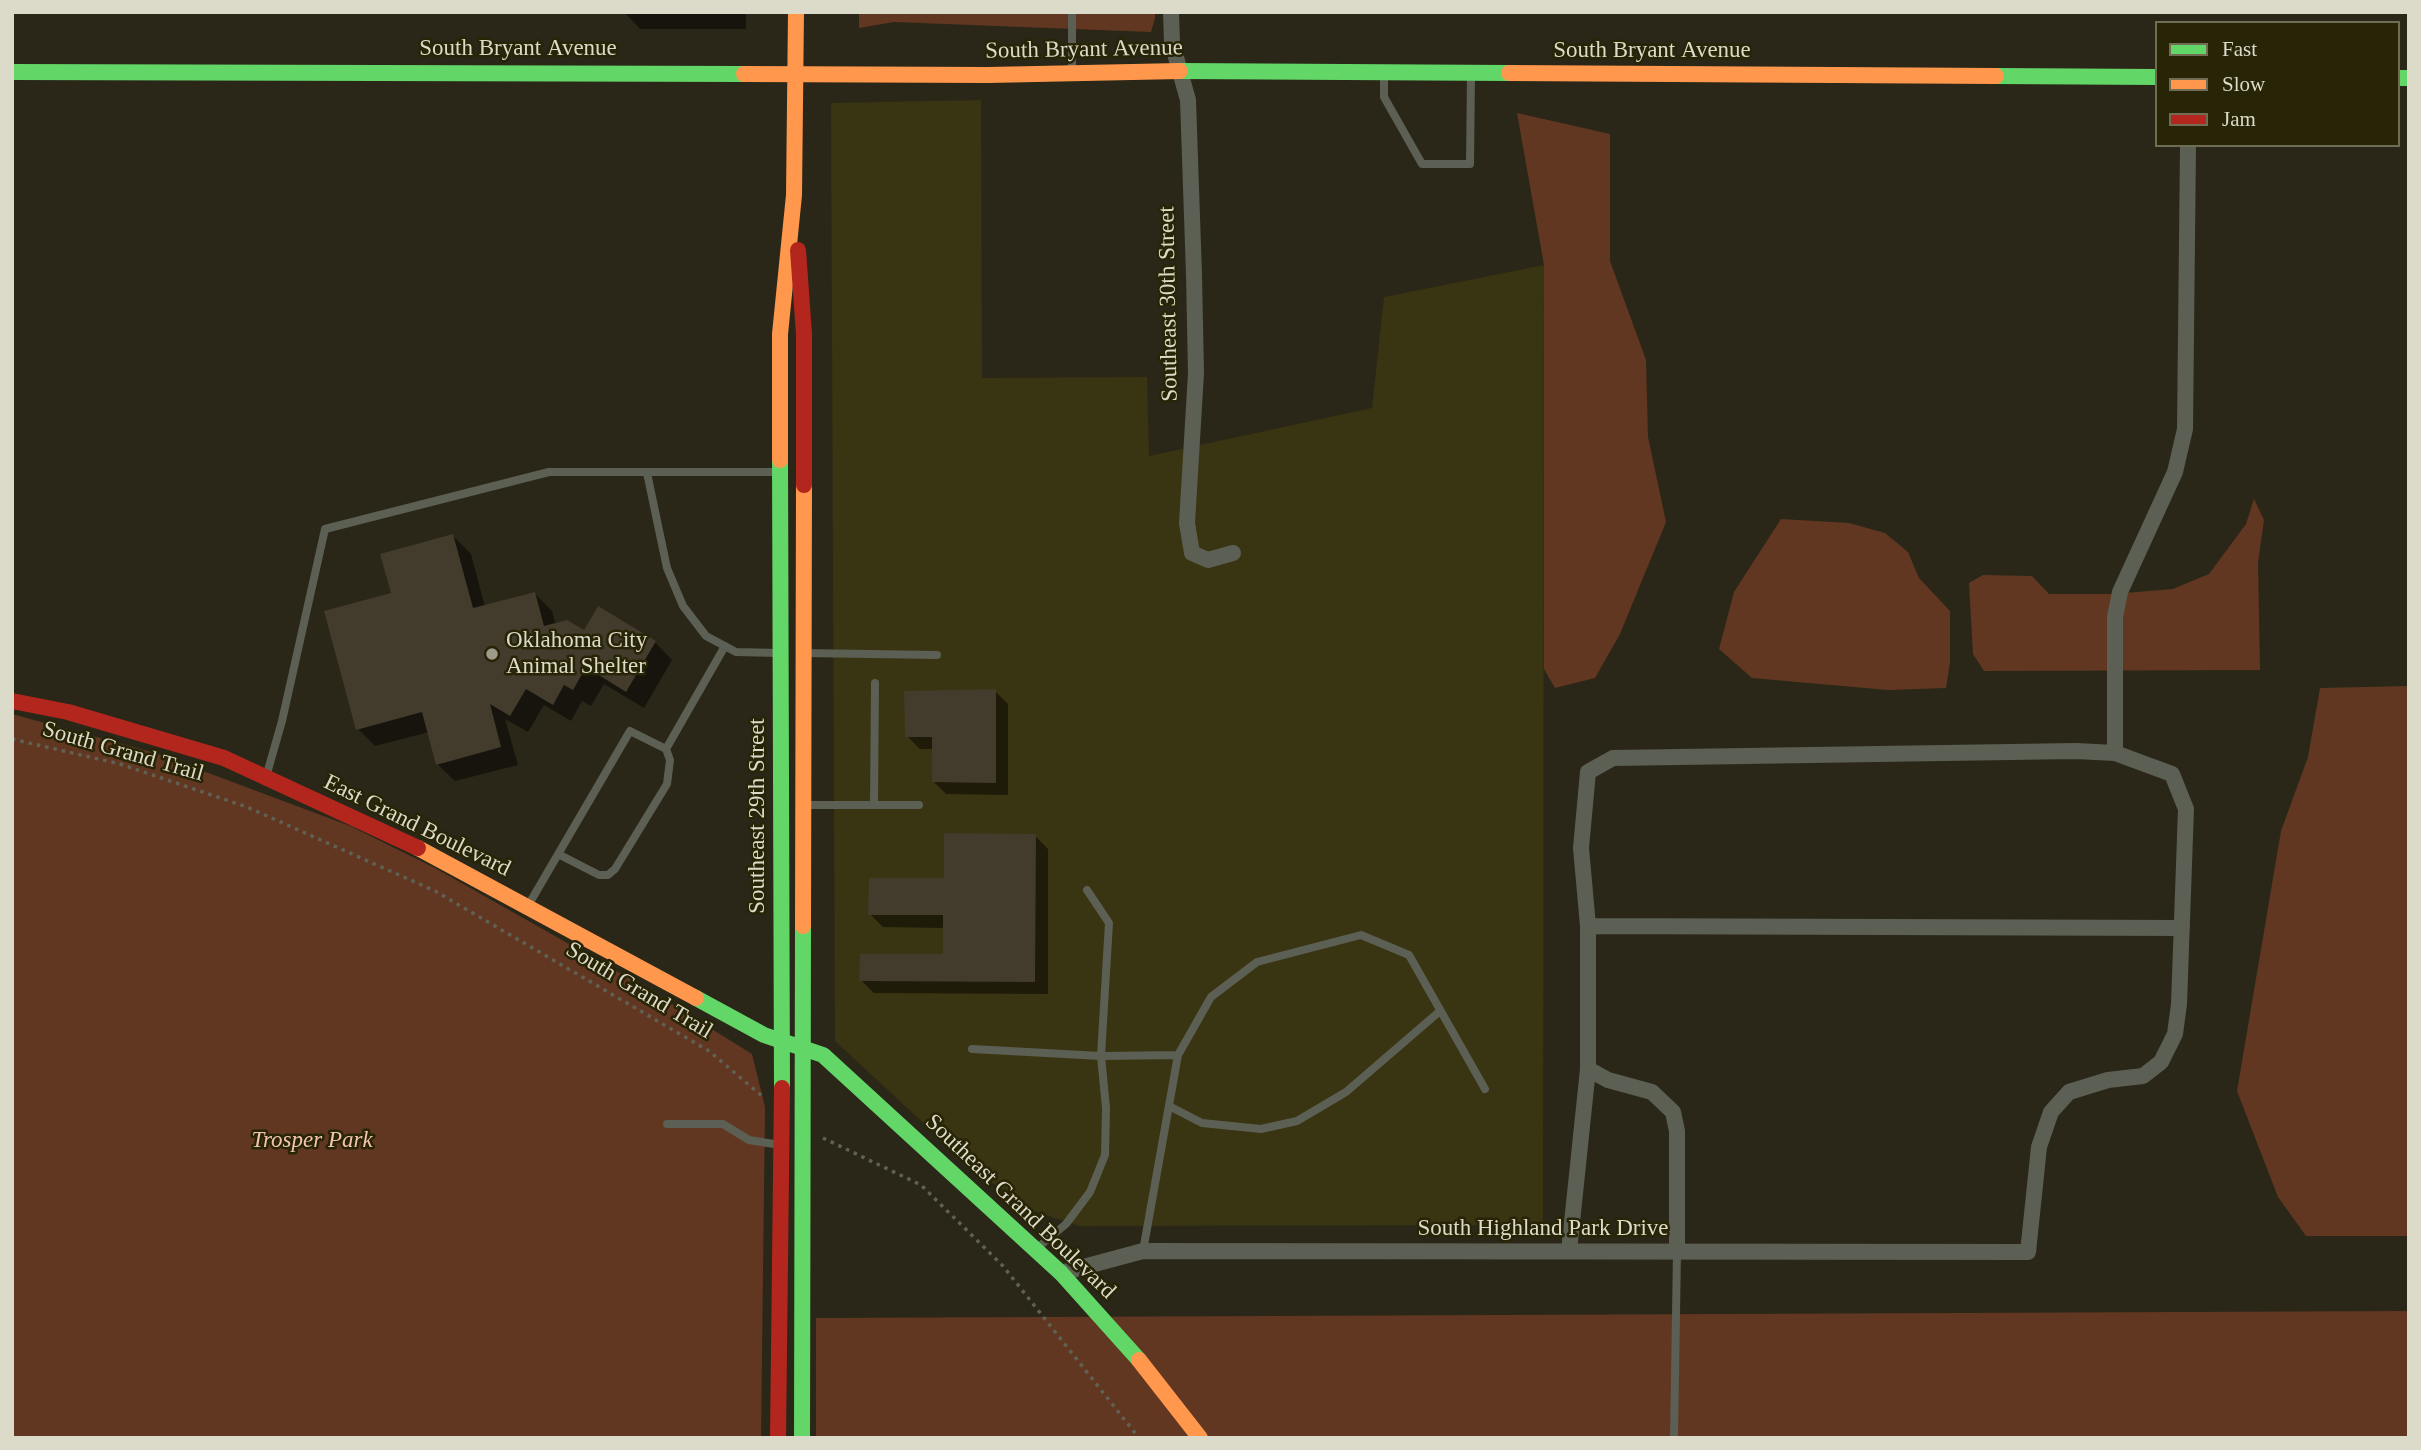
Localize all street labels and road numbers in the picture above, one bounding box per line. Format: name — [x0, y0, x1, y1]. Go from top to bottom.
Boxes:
street label: South Bryant Avenue — [985, 34, 1183, 66]
street label: South Bryant Avenue — [419, 35, 617, 63]
street label: South Bryant Avenue — [1553, 37, 1751, 65]
street label: Southeast 30th Street — [1153, 206, 1185, 402]
street label: South Grand Trail — [39, 716, 207, 788]
street label: Southeast 29th Street — [744, 718, 772, 914]
street label: East Grand Boulevard — [319, 769, 515, 883]
street label: South Grand Trail — [561, 936, 717, 1046]
street label: Southeast Grand Boulevard — [919, 1109, 1121, 1305]
street label: South Highland Park Drive — [1417, 1215, 1669, 1243]

